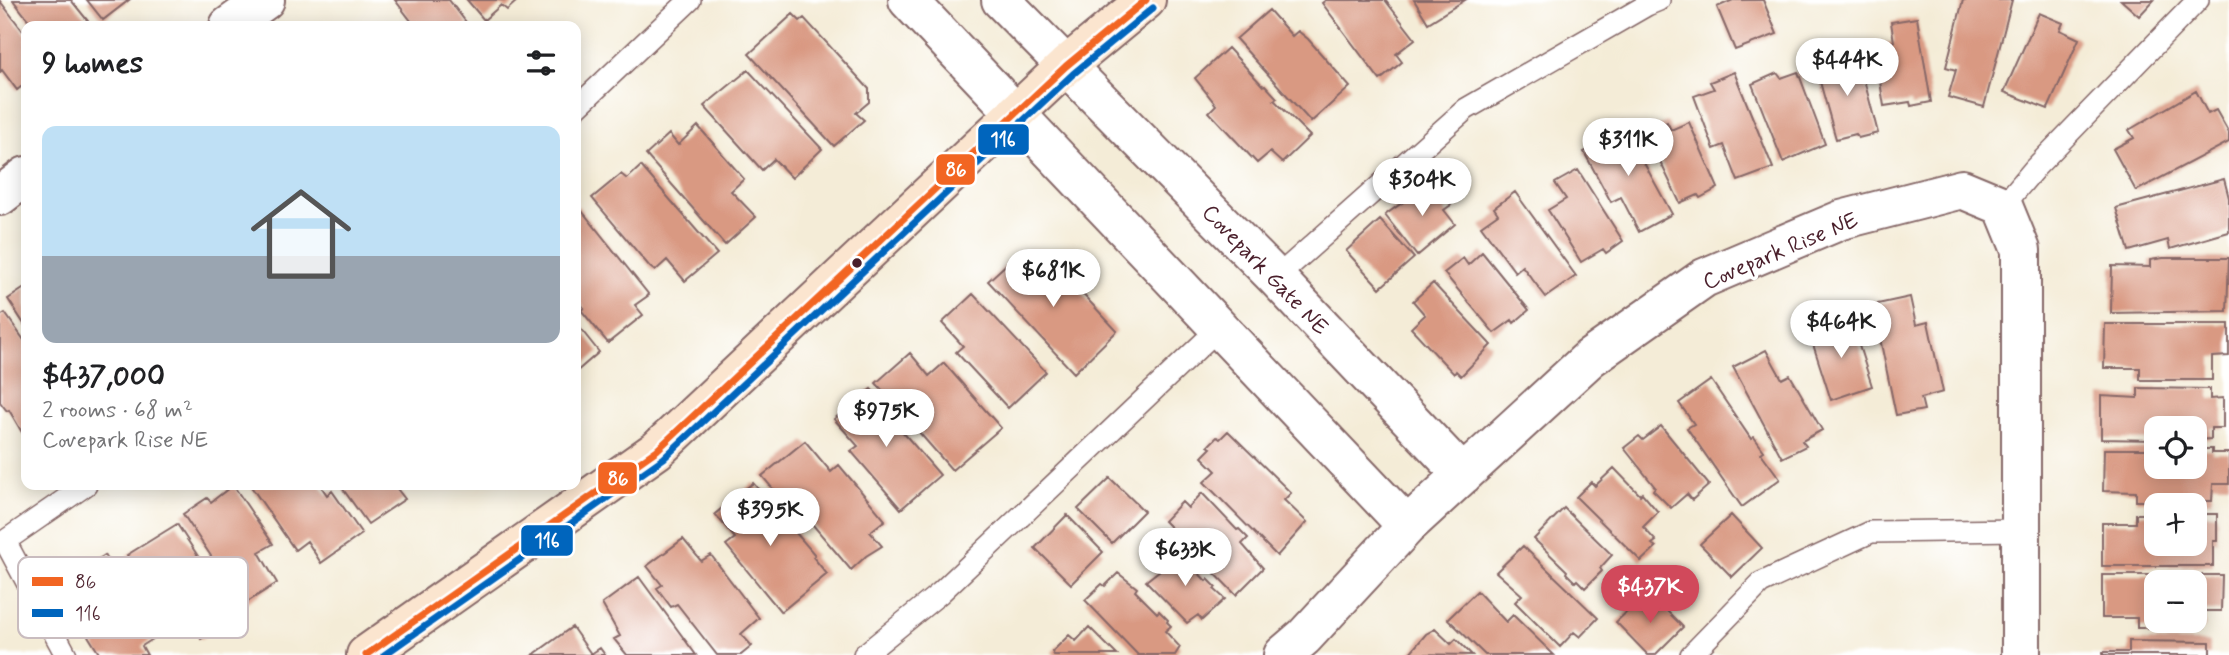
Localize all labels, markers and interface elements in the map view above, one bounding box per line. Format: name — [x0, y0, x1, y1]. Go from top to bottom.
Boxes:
pin: $444K — [1798, 38, 1896, 98]
text: 9 homes — [42, 44, 143, 83]
icon: filters — [522, 44, 560, 82]
text: $444K — [1812, 46, 1882, 76]
pin: $311K — [1579, 118, 1677, 178]
line badge: 116 — [977, 123, 1030, 156]
text: $311K — [1599, 126, 1658, 156]
text: 116 — [990, 128, 1016, 153]
line badge: 86 — [935, 153, 976, 186]
text: 86 — [945, 158, 967, 183]
pin: $304K — [1373, 158, 1471, 218]
text: $304K — [1389, 166, 1455, 196]
icon: home — [238, 171, 364, 297]
street label: Covepark Gate NE — [1194, 199, 1335, 342]
street label: Covepark Rise NE — [1699, 206, 1863, 298]
pin: $681K — [1004, 250, 1102, 309]
unlabelled marker — [850, 256, 864, 270]
text: $681K — [1021, 257, 1085, 287]
pin: $464K — [1792, 300, 1890, 360]
text: $464K — [1806, 308, 1876, 338]
text: $437,000 — [42, 357, 165, 396]
pin: $975K — [837, 390, 935, 449]
text: 2 rooms · 68 m² — [42, 396, 193, 426]
text: $975K — [853, 397, 919, 427]
map controls — [2144, 416, 2207, 633]
button: locate — [2144, 416, 2207, 479]
text: Covepark Rise NE — [42, 426, 208, 456]
line badge: 86 — [597, 461, 638, 495]
text: 86 — [607, 467, 629, 492]
pin: $395K — [721, 489, 819, 548]
button: + — [2144, 493, 2207, 556]
text: $395K — [737, 496, 803, 526]
line badge: 116 — [520, 524, 574, 557]
pin: $633K — [1136, 528, 1234, 588]
text: 116 — [534, 529, 560, 554]
text: $633K — [1155, 536, 1215, 566]
legend — [18, 557, 248, 638]
pin: $437K — [1601, 566, 1699, 625]
text: 86 — [75, 570, 96, 595]
button: − — [2144, 570, 2207, 633]
text: $437K — [1617, 573, 1683, 603]
text: 116 — [75, 602, 101, 627]

